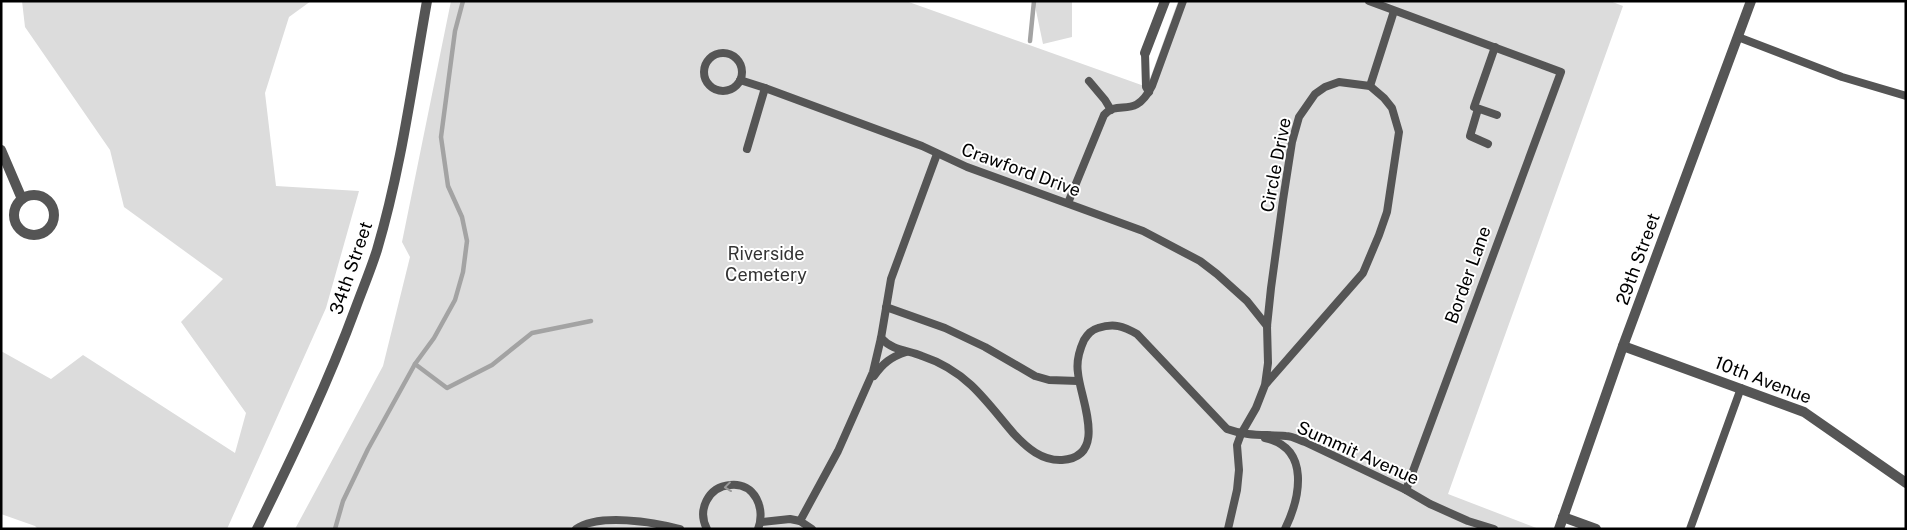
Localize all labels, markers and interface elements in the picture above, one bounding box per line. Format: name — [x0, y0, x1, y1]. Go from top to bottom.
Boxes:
street label: Circle Drive — [1256, 116, 1295, 214]
street label: Crawford Drive — [959, 138, 1084, 201]
street label: 29th Street — [1611, 210, 1664, 308]
street label: 34th Street — [325, 219, 376, 317]
street label: Border Lane — [1440, 223, 1495, 326]
park label: Riverside Cemetery — [725, 243, 807, 285]
street label: 10th Avenue — [1712, 351, 1815, 408]
street label: Summit Avenue — [1294, 416, 1423, 489]
one-way arrow — [724, 481, 732, 492]

